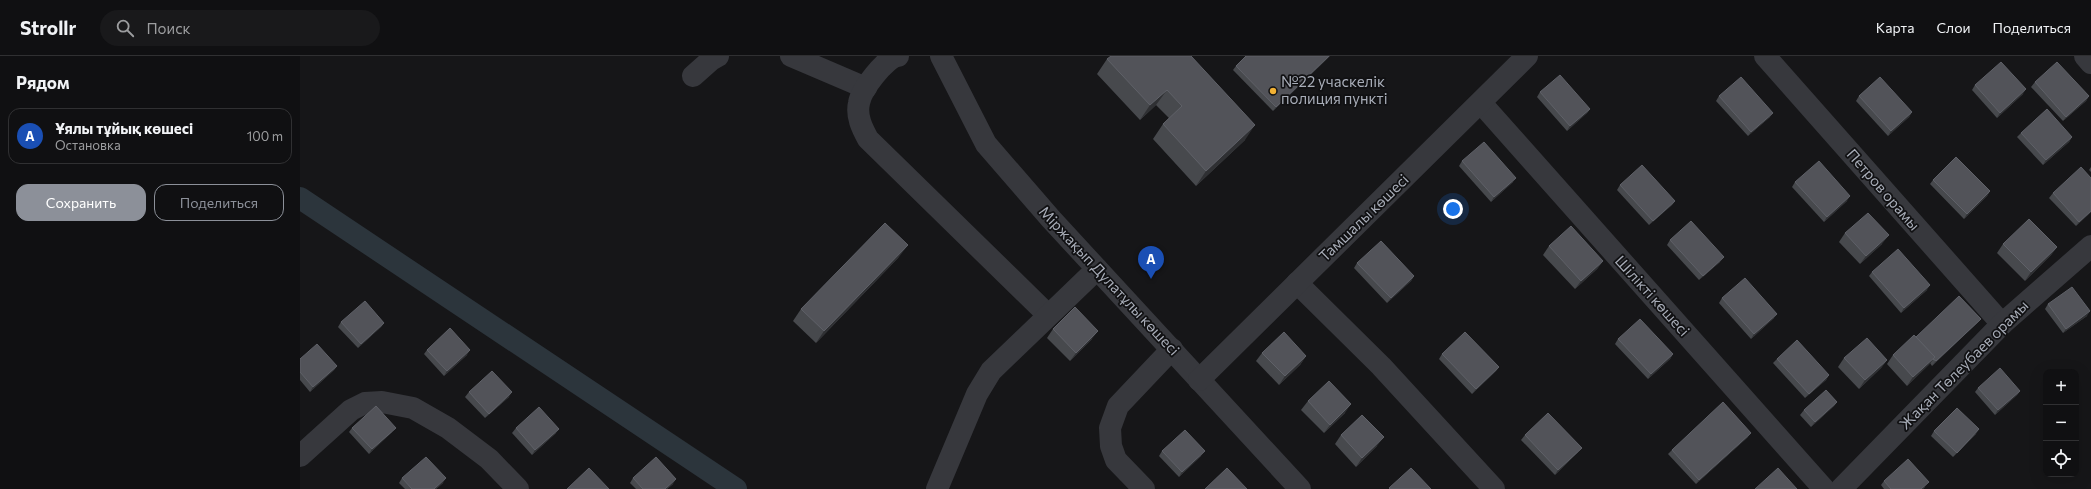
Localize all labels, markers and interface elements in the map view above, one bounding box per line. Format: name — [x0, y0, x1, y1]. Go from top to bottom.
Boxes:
search box — [100, 10, 380, 46]
text: Strollr — [20, 16, 76, 39]
icon: search — [114, 17, 136, 39]
text: Поиск — [146, 19, 191, 37]
text: Карта — [1876, 19, 1914, 36]
text: Слои — [1936, 19, 1971, 36]
text: Поделиться — [1993, 19, 2071, 36]
text: Рядом — [16, 72, 70, 93]
place label: №22 учаскелік полиция пункті — [1281, 72, 1388, 107]
marker: №22 учаскелік полиция пункті — [1268, 86, 1278, 96]
text: Ұялы тұйық көшесі — [55, 119, 193, 137]
text: A — [25, 128, 35, 144]
text: 100 m — [247, 128, 283, 144]
text: Остановка — [55, 137, 121, 153]
street label: Петров орамы — [1844, 145, 1924, 234]
street label: Тамшалы көшесі — [1315, 170, 1412, 265]
button: Сохранить — [16, 184, 146, 221]
button: Поделиться — [154, 184, 284, 221]
your location — [1443, 199, 1463, 219]
street label: Міржақып Дулатұлы көшесі — [1036, 202, 1184, 359]
pin: A — [1138, 246, 1164, 279]
street label: Шілікті көшесі — [1612, 251, 1694, 339]
street label: Жақан Төлеубаев орамы — [1895, 296, 2032, 433]
map controls — [2043, 369, 2079, 477]
button: + — [2043, 369, 2079, 405]
button: − — [2043, 405, 2079, 441]
button: locate — [2043, 441, 2079, 477]

